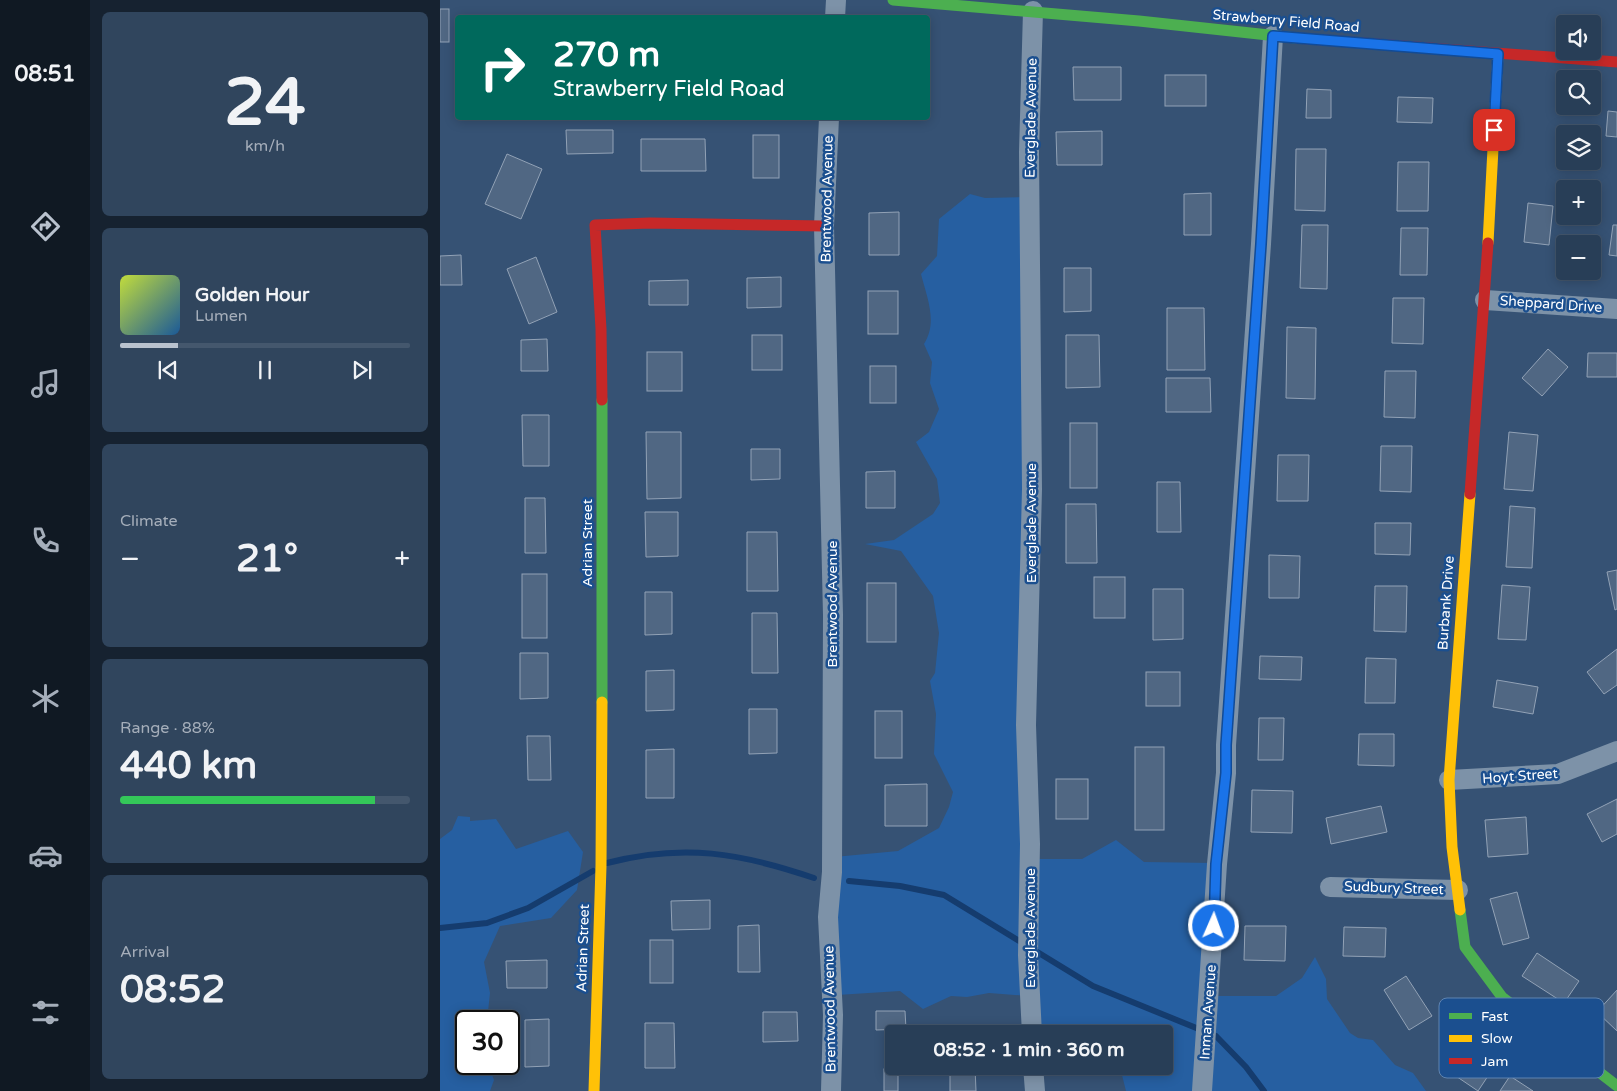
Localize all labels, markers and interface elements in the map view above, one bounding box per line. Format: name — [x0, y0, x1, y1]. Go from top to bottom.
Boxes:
street label: Strawberry Field Road — [1212, 6, 1360, 36]
map controls — [1556, 15, 1601, 280]
button: sound — [1556, 15, 1601, 60]
text: 270 m — [553, 34, 660, 76]
icon: right — [470, 35, 535, 100]
street label: Everglade Avenue — [1021, 58, 1041, 178]
text: 08:51 — [15, 61, 75, 87]
text: 24 — [224, 64, 306, 143]
button: search — [1556, 70, 1601, 115]
text: Strawberry Field Road — [553, 76, 785, 102]
pin — [1473, 109, 1515, 151]
icon: arrive — [1480, 116, 1508, 144]
button: layers — [1556, 125, 1601, 170]
street label: Brentwood Avenue — [817, 135, 837, 263]
text: km/h — [245, 136, 285, 156]
button: + — [1556, 180, 1601, 225]
icon: directions — [28, 209, 63, 244]
button: − — [1556, 235, 1601, 280]
text: Golden Hour — [195, 284, 309, 306]
street label: Sheppard Drive — [1499, 292, 1603, 316]
text: Lumen — [195, 306, 247, 326]
icon: previous — [154, 356, 182, 384]
icon: pause — [251, 356, 279, 384]
icon: next — [348, 356, 376, 384]
icon: music — [28, 366, 63, 401]
street label: Everglade Avenue — [1023, 463, 1040, 583]
street label: Adrian Street — [579, 498, 596, 587]
text: Climate — [120, 511, 178, 531]
icon: phone — [28, 523, 63, 558]
text: 21° — [236, 536, 298, 582]
street label: Brentwood Avenue — [824, 540, 841, 667]
text: − — [120, 542, 140, 576]
text: + — [394, 542, 410, 576]
street label: Burbank Drive — [1434, 555, 1458, 651]
icon: climate — [28, 681, 63, 716]
text: Range · 88% — [120, 718, 215, 738]
text: 440 km — [120, 743, 257, 789]
street label: Hoyt Street — [1482, 765, 1559, 787]
icon: car — [28, 838, 63, 873]
street label: Everglade Avenue — [1022, 868, 1039, 988]
street label: Sudbury Street — [1344, 878, 1445, 898]
position arrow — [1187, 899, 1239, 951]
street label: Adrian Street — [573, 903, 593, 992]
text: Arrival — [120, 942, 169, 962]
street label: Brentwood Avenue — [820, 945, 840, 1073]
street label: Inman Avenue — [1196, 964, 1220, 1060]
text: 08:52 — [120, 967, 225, 1013]
icon: filters — [28, 995, 63, 1030]
legend — [1439, 998, 1604, 1078]
text: Fast — [1481, 1008, 1509, 1025]
speed limit sign: 30 — [455, 1010, 520, 1075]
text: Slow — [1481, 1030, 1513, 1047]
text: 08:52 · 1 min · 360 m — [933, 1039, 1125, 1061]
text: Jam — [1481, 1053, 1508, 1070]

